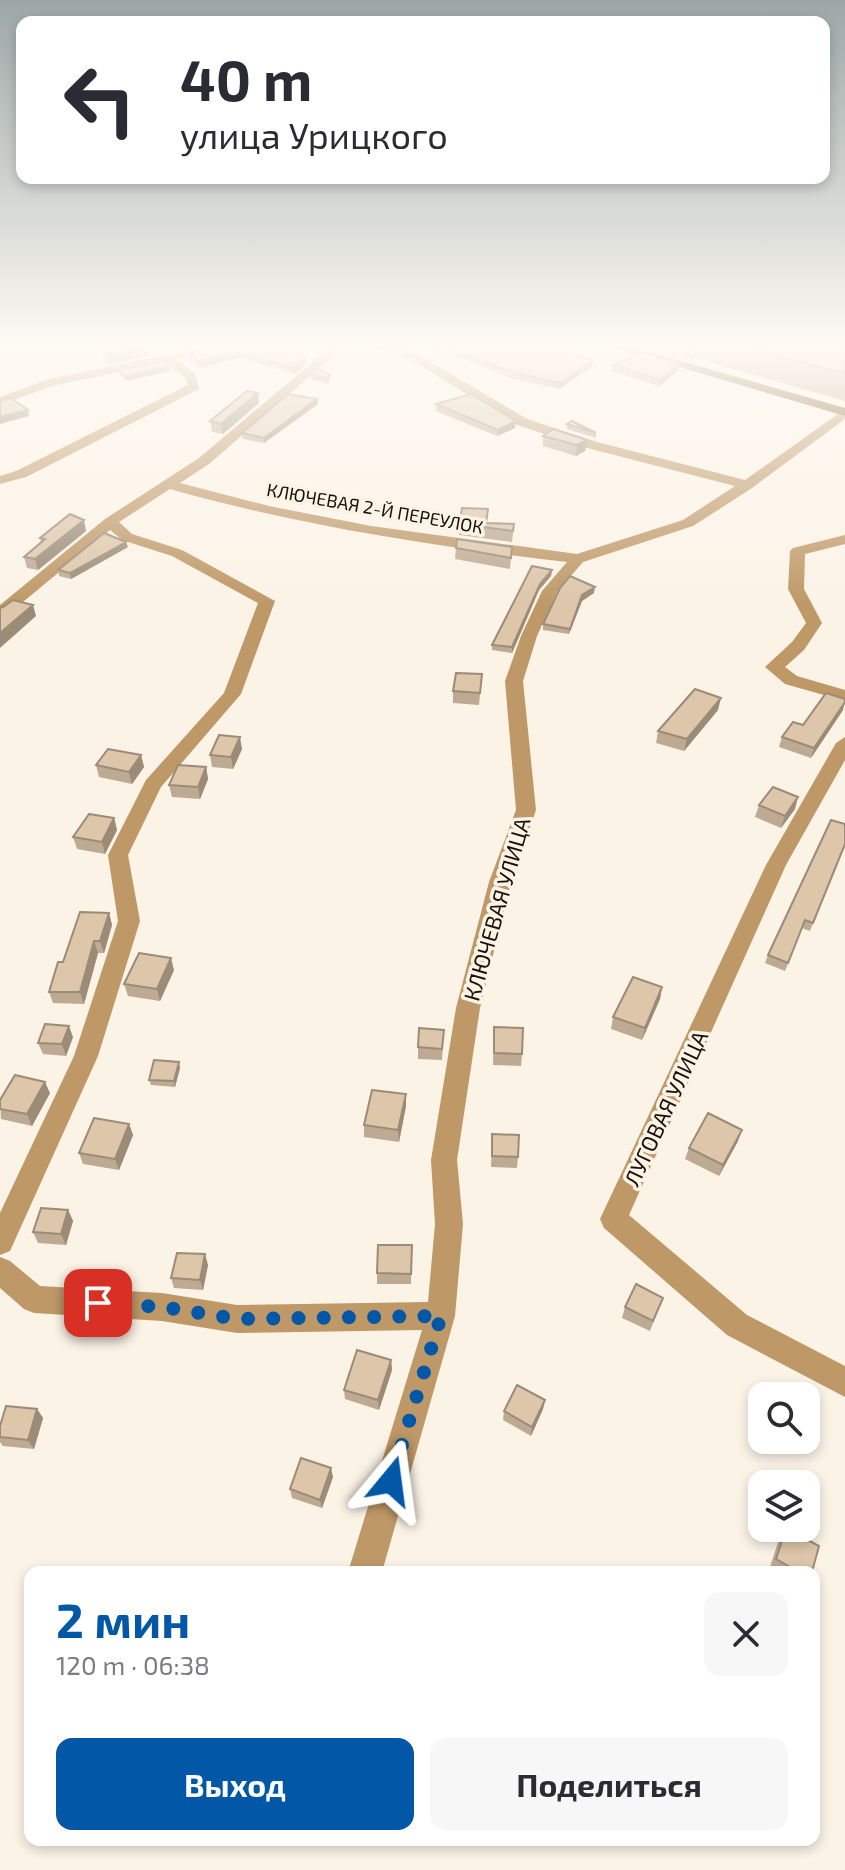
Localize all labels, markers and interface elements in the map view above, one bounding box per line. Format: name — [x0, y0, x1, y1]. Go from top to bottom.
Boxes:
text: 40 m — [180, 45, 312, 112]
icon: left — [48, 48, 152, 152]
text: улица Урицкого — [180, 113, 448, 156]
street label: КЛЮЧЕВАЯ 2-Й ПЕРЕУЛОК — [265, 478, 485, 538]
street label: КЛЮЧЕВАЯ УЛИЦА — [457, 814, 535, 1004]
street label: ЛУГОВАЯ УЛИЦА — [618, 1026, 712, 1190]
pin — [64, 1269, 132, 1337]
icon: arrive — [76, 1281, 120, 1325]
map controls — [748, 1382, 820, 1542]
button: search — [748, 1382, 820, 1454]
position arrow — [349, 1439, 433, 1523]
button: layers — [748, 1470, 820, 1542]
text: 2 мин — [56, 1590, 190, 1648]
button: close — [704, 1592, 788, 1676]
text: 120 m · 06:38 — [56, 1649, 210, 1680]
button: Выход — [56, 1738, 414, 1830]
button: Поделиться — [430, 1738, 788, 1830]

